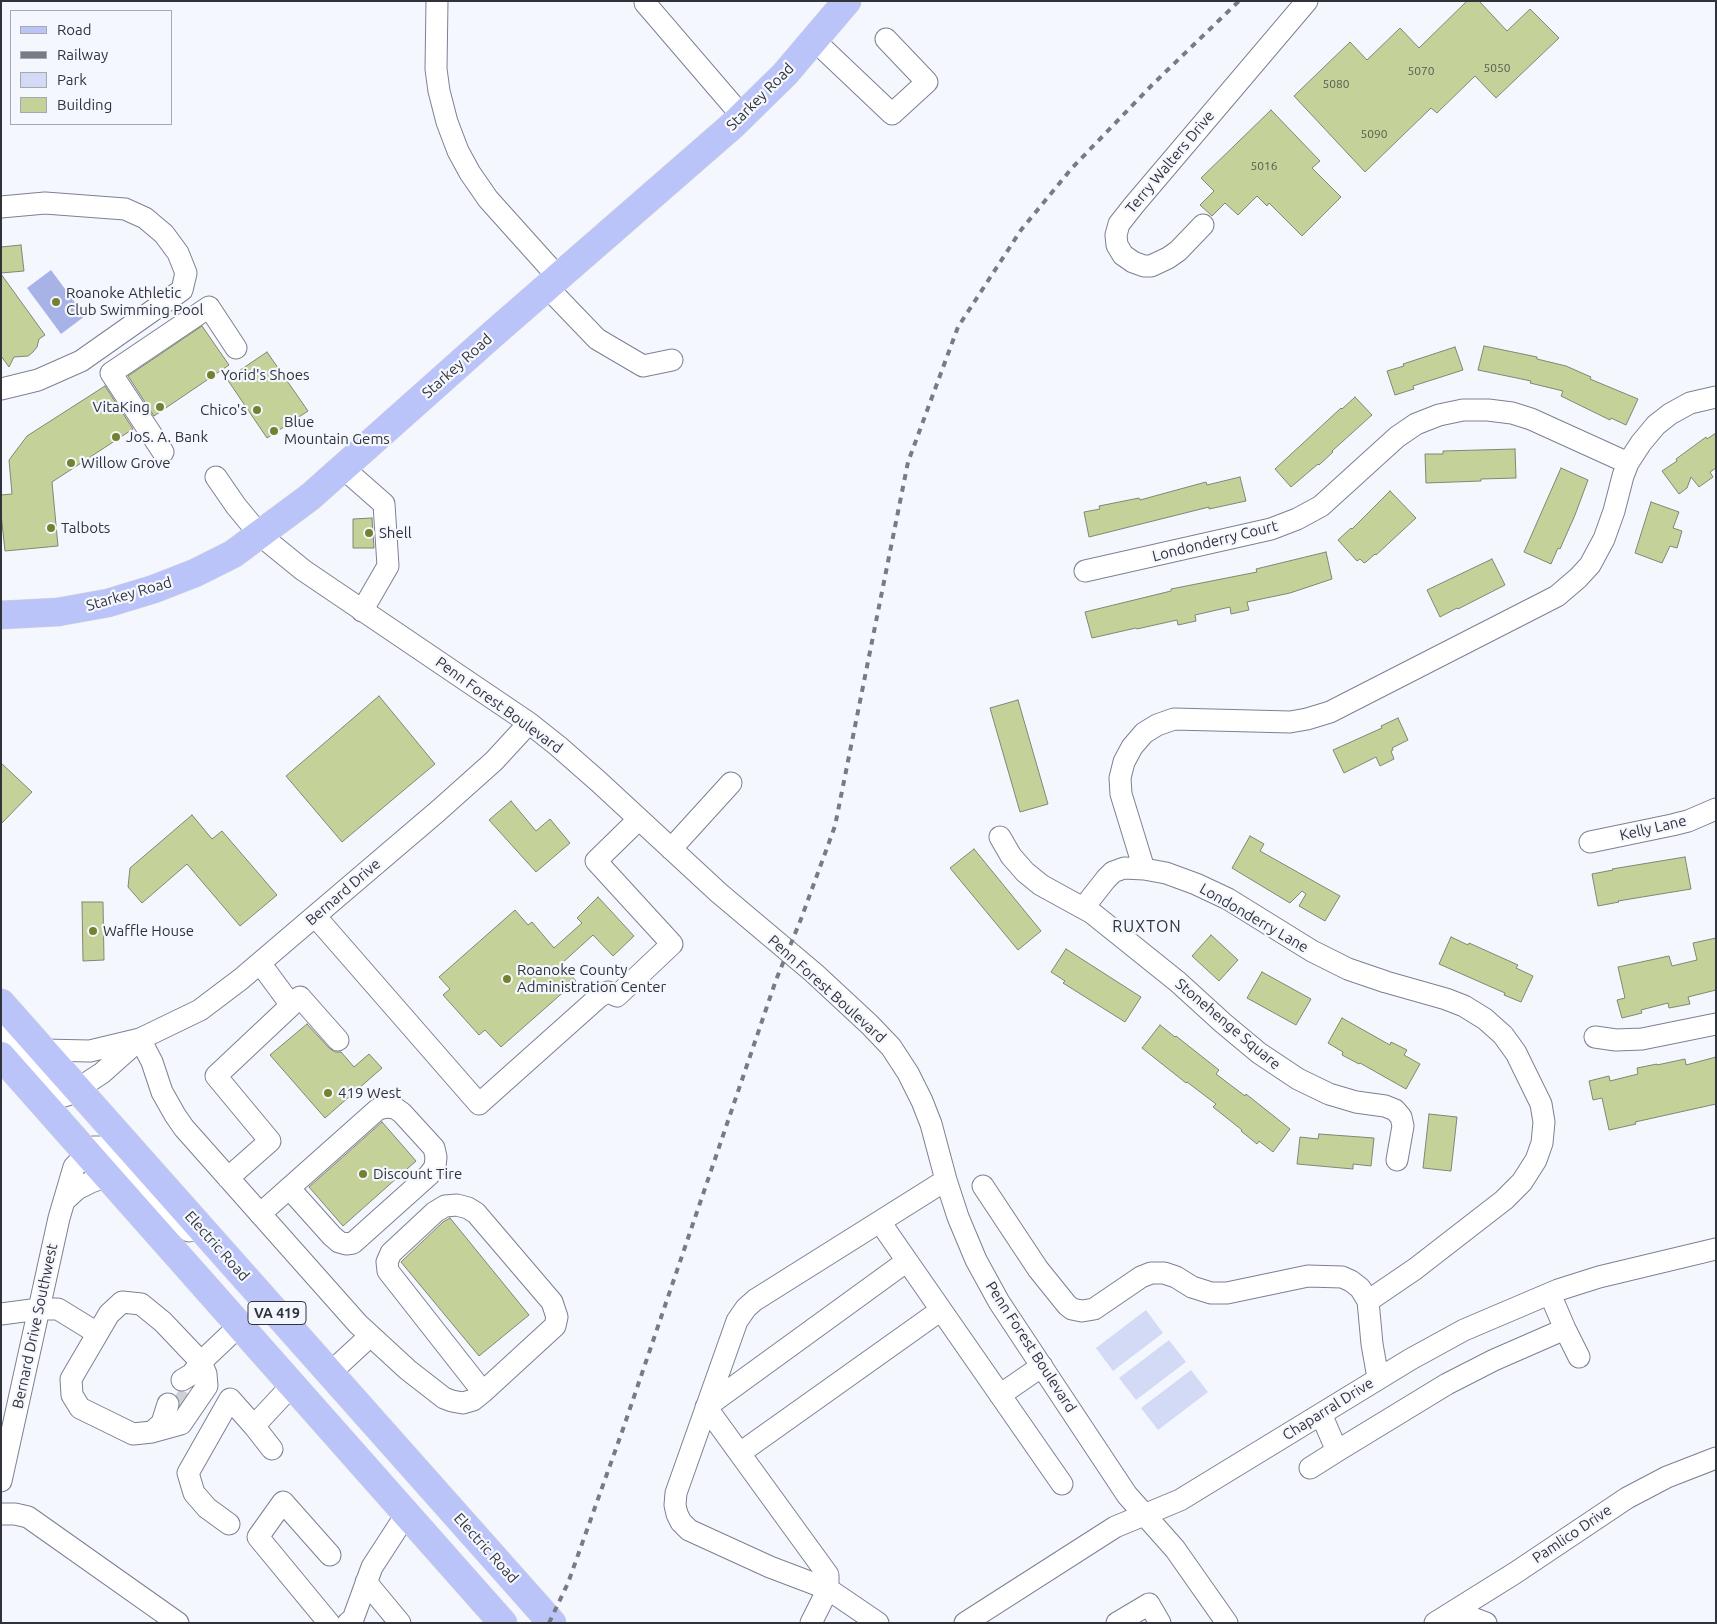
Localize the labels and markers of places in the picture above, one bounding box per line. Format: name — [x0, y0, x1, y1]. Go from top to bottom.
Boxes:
place label: Roanoke Athletic Club Swimming Pool — [66, 284, 203, 319]
marker: Roanoke Athletic Club Swimming Pool — [50, 296, 62, 308]
place label: Yorid's Shoes — [221, 366, 309, 384]
marker: Yorid's Shoes — [205, 369, 217, 381]
place label: VitaKing — [93, 398, 150, 416]
marker: VitaKing — [154, 401, 166, 413]
place label: Chico's — [200, 401, 247, 419]
marker: Chico's — [251, 404, 263, 416]
place label: Blue Mountain Gems — [284, 413, 390, 448]
marker: Blue Mountain Gems — [268, 425, 280, 437]
place label: JoS. A. Bank — [126, 428, 208, 446]
marker: JoS. A. Bank — [110, 431, 122, 443]
place label: Willow Grove — [81, 454, 170, 472]
marker: Willow Grove — [65, 457, 77, 469]
place label: Talbots — [61, 519, 110, 537]
marker: Talbots — [45, 522, 57, 534]
place label: Shell — [379, 524, 412, 542]
marker: Shell — [363, 527, 375, 539]
place label: Waffle House — [103, 922, 194, 940]
marker: Waffle House — [87, 925, 99, 937]
place label: Roanoke County Administration Center — [517, 961, 666, 996]
marker: Roanoke County Administration Center — [501, 973, 513, 985]
place label: 419 West — [338, 1084, 401, 1102]
marker: 419 West — [322, 1087, 334, 1099]
place label: Discount Tire — [373, 1165, 462, 1183]
marker: Discount Tire — [357, 1168, 369, 1180]

